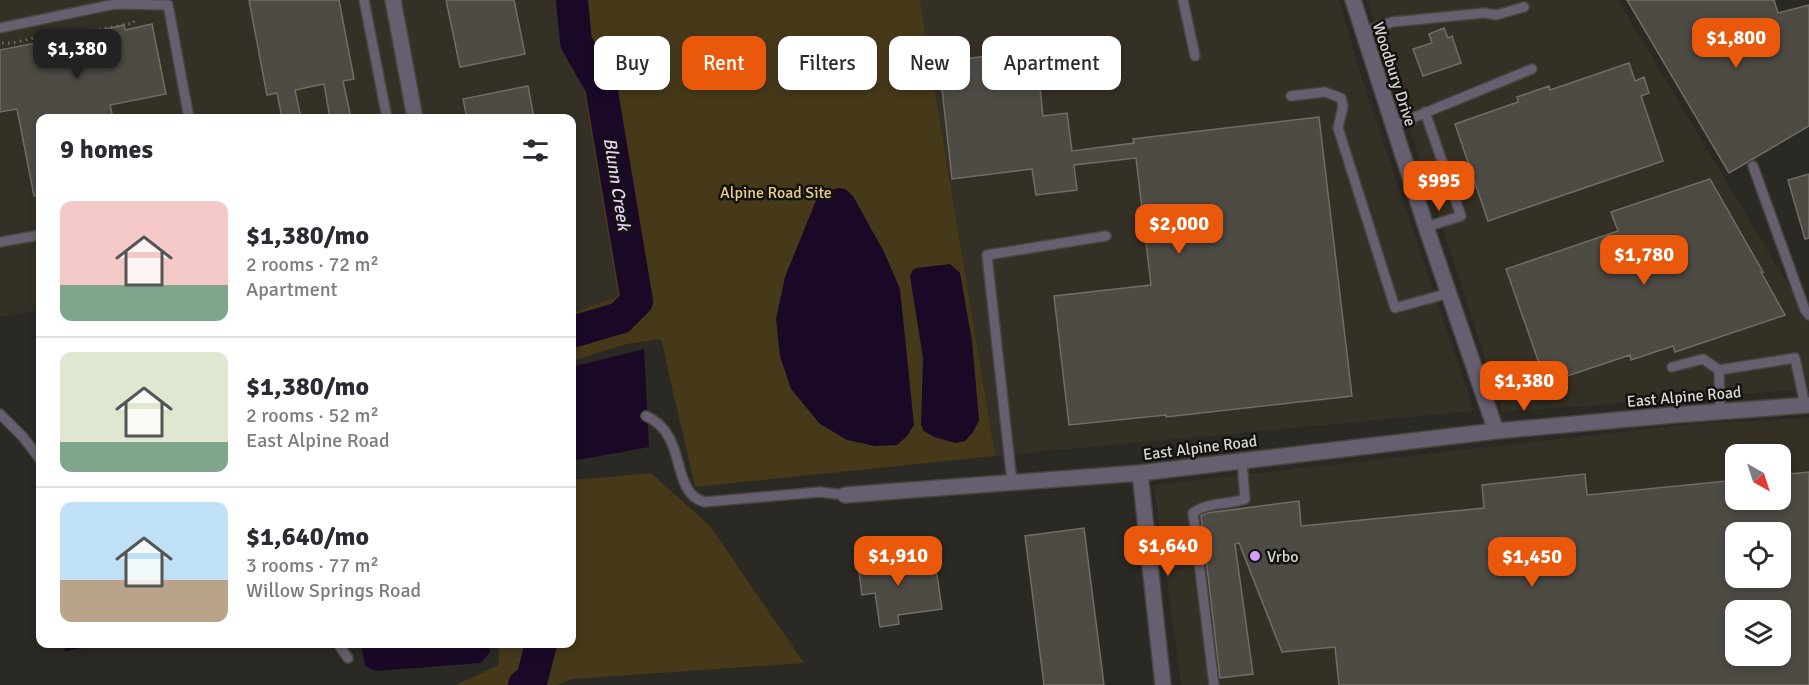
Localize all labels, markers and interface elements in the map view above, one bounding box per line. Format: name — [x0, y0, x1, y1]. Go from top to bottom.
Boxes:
pin: $1,800 — [1687, 18, 1785, 69]
street label: Woodbury Drive — [1368, 20, 1420, 129]
text: $1,800 — [1706, 25, 1766, 50]
pin: $1,380 — [28, 29, 126, 80]
text: $1,380 — [47, 36, 107, 61]
chip: Buy — [594, 36, 670, 90]
chip: Rent — [682, 36, 766, 90]
chip: Filters — [778, 36, 877, 90]
chip: New — [889, 36, 970, 90]
chip: Apartment — [982, 36, 1121, 90]
text: 9 homes — [60, 134, 153, 166]
icon: filters — [519, 134, 552, 167]
water label: Blunn Creek — [599, 136, 635, 234]
pin: $995 — [1403, 161, 1475, 212]
text: $995 — [1417, 168, 1461, 193]
park label: Alpine Road Site — [720, 183, 832, 203]
pin: $2,000 — [1130, 204, 1228, 255]
text: $2,000 — [1149, 211, 1209, 236]
text: $1,380/mo — [246, 220, 369, 252]
icon: home — [108, 225, 180, 297]
pin: $1,780 — [1595, 235, 1693, 286]
text: $1,780 — [1614, 242, 1674, 267]
text: 2 rooms · 72 m² — [246, 252, 379, 277]
text: Apartment — [246, 277, 338, 302]
pin: $1,380 — [1475, 361, 1573, 412]
text: $1,380 — [1494, 368, 1554, 393]
text: $1,380/mo — [246, 371, 369, 403]
icon: home — [108, 376, 180, 448]
street label: East Alpine Road — [1626, 382, 1742, 412]
text: 2 rooms · 52 m² — [246, 403, 379, 428]
text: East Alpine Road — [246, 428, 390, 453]
street label: East Alpine Road — [1142, 431, 1258, 465]
north arrow — [1725, 444, 1791, 510]
map controls — [1725, 444, 1791, 666]
text: $1,640/mo — [246, 521, 369, 553]
button: locate — [1725, 522, 1791, 588]
icon: home — [108, 526, 180, 598]
pin: $1,640 — [1119, 526, 1217, 577]
text: $1,640 — [1138, 533, 1198, 558]
pin: $1,910 — [849, 536, 947, 587]
pin: $1,450 — [1483, 537, 1581, 588]
text: $1,910 — [868, 543, 928, 568]
text: $1,450 — [1502, 544, 1562, 569]
place label: Vrbo — [1267, 547, 1298, 567]
marker: Vrbo — [1248, 549, 1262, 563]
text: 3 rooms · 77 m² — [246, 553, 379, 578]
text: Willow Springs Road — [246, 578, 421, 603]
button: layers — [1725, 600, 1791, 666]

